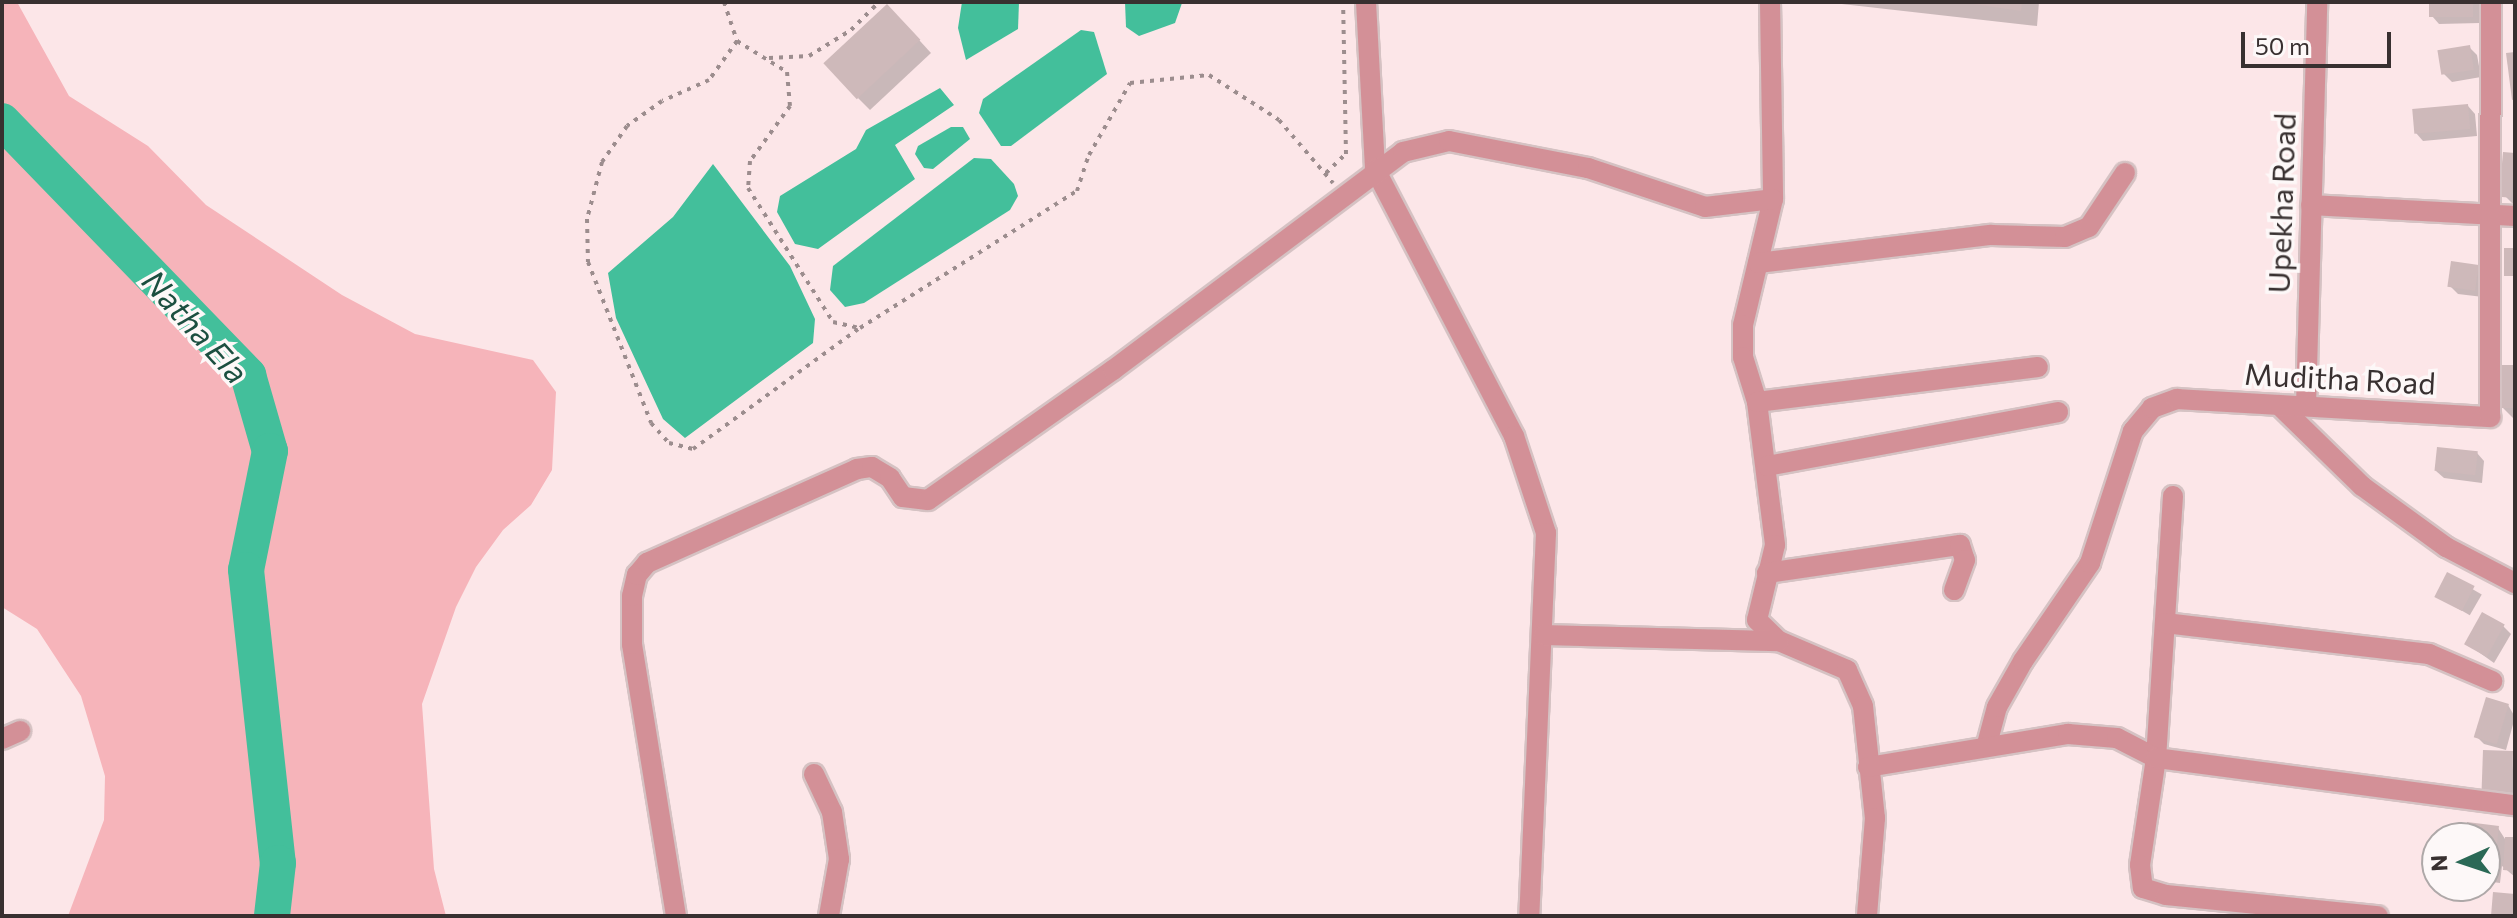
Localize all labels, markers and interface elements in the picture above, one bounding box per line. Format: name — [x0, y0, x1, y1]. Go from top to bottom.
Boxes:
scale bar — [2245, 16, 2395, 66]
text: 50 m — [2255, 31, 2310, 60]
street label: Upekha Road — [2260, 112, 2302, 294]
water label: Natha Ela — [135, 261, 257, 391]
street label: Muditha Road — [2243, 355, 2437, 401]
north arrow — [2421, 822, 2501, 902]
text: N — [2425, 854, 2452, 872]

